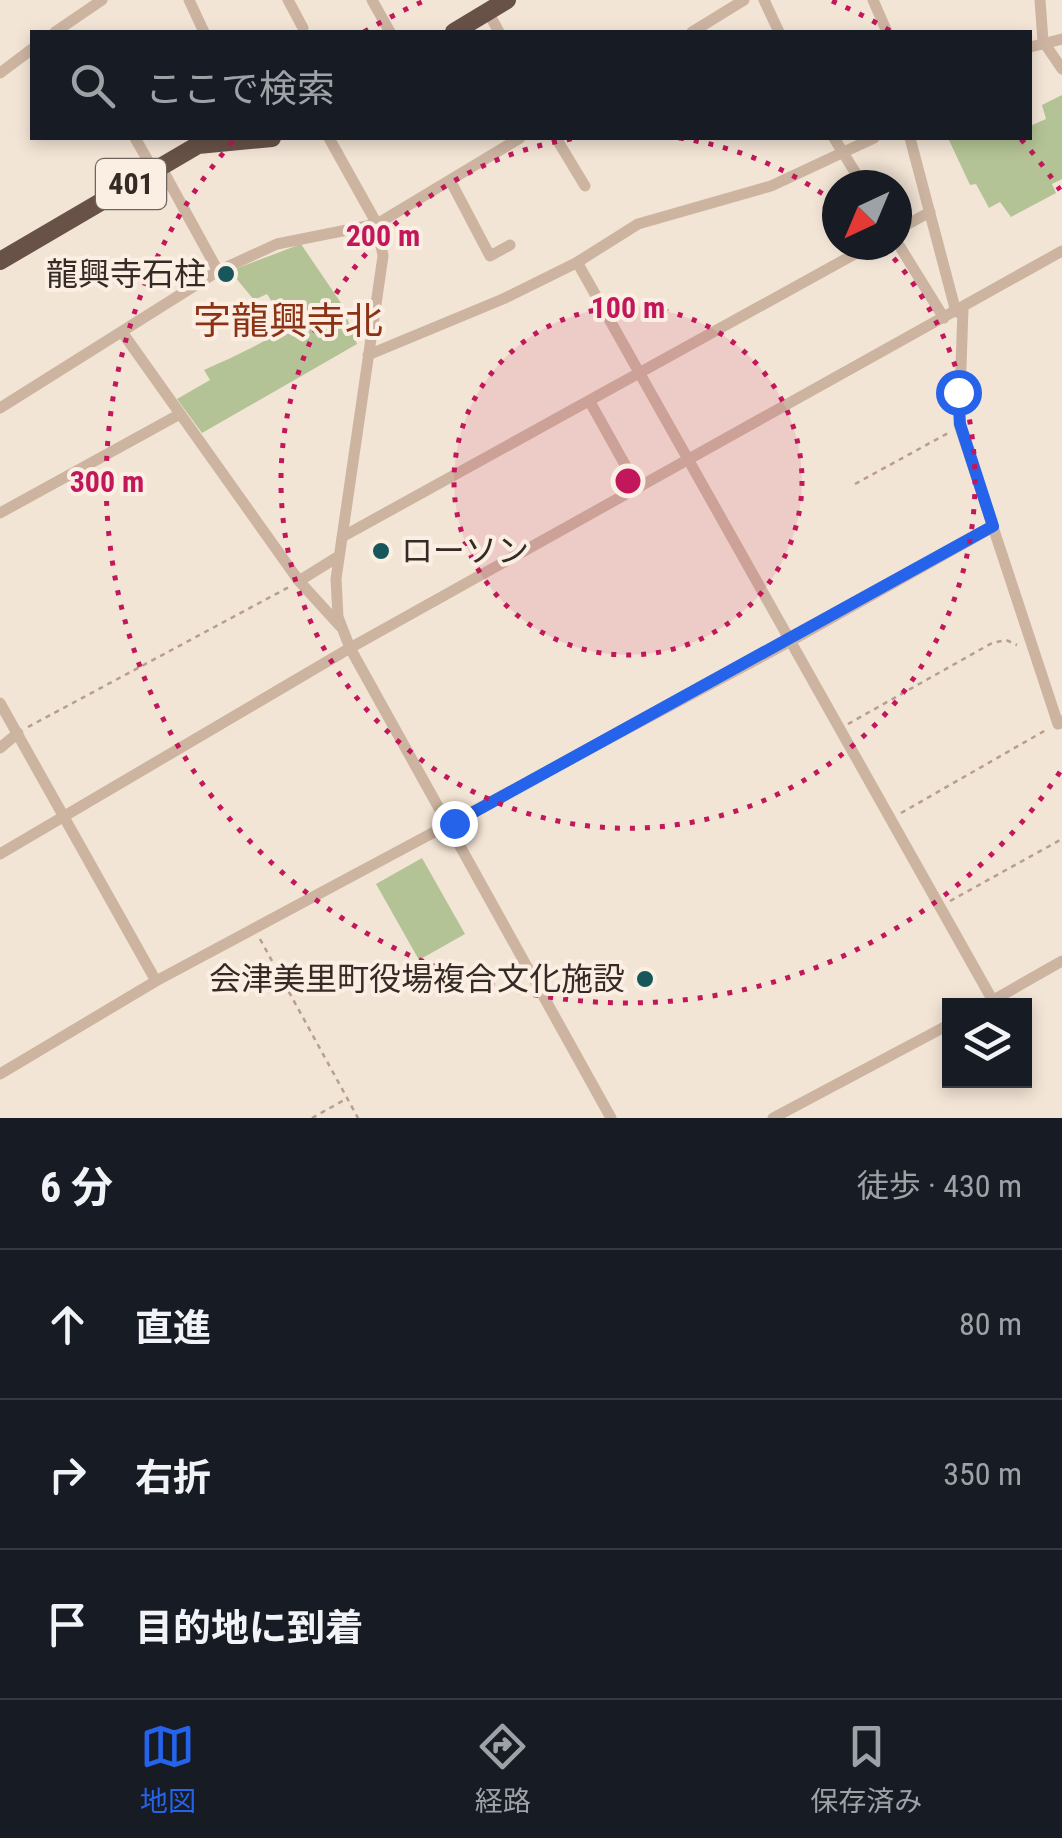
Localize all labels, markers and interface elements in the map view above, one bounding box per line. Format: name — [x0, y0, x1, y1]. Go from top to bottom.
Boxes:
search box — [30, 30, 1032, 140]
icon: search — [65, 58, 120, 113]
text: ここで検索 — [145, 67, 335, 111]
road number: 401 — [96, 159, 166, 209]
north arrow — [822, 170, 912, 260]
text: 200 m — [346, 218, 420, 253]
place label: 龍興寺石柱 — [46, 255, 206, 293]
marker: 龍興寺石柱 — [215, 263, 237, 285]
text: 100 m — [591, 290, 665, 325]
district label: 字龍興寺北 — [193, 299, 383, 343]
route start — [936, 370, 982, 416]
centre of rings — [610, 463, 646, 499]
text: 300 m — [70, 464, 144, 499]
place label: ローソン — [401, 532, 529, 570]
marker: ローソン — [370, 540, 392, 562]
route end — [432, 801, 478, 847]
place label: 会津美里町役場複合文化施設 — [209, 960, 625, 998]
marker: 会津美里町役場複合文化施設 — [634, 968, 656, 990]
map controls — [942, 998, 1032, 1088]
button: layers — [942, 998, 1032, 1088]
text: 6 分 — [40, 1163, 113, 1212]
text: 徒歩 · 430 m — [857, 1167, 1022, 1205]
icon: ahead — [40, 1297, 95, 1352]
text: 80 m — [959, 1305, 1022, 1343]
text: 直進 — [135, 1306, 211, 1350]
icon: right — [40, 1447, 95, 1502]
text: 350 m — [943, 1455, 1022, 1493]
text: 右折 — [135, 1456, 211, 1500]
icon: arrive — [40, 1597, 95, 1652]
text: 目的地に到着 — [135, 1606, 363, 1650]
tab: 地図 — [140, 1719, 196, 1819]
tab: 経路 — [475, 1719, 531, 1819]
tab: 保存済み — [810, 1719, 922, 1819]

